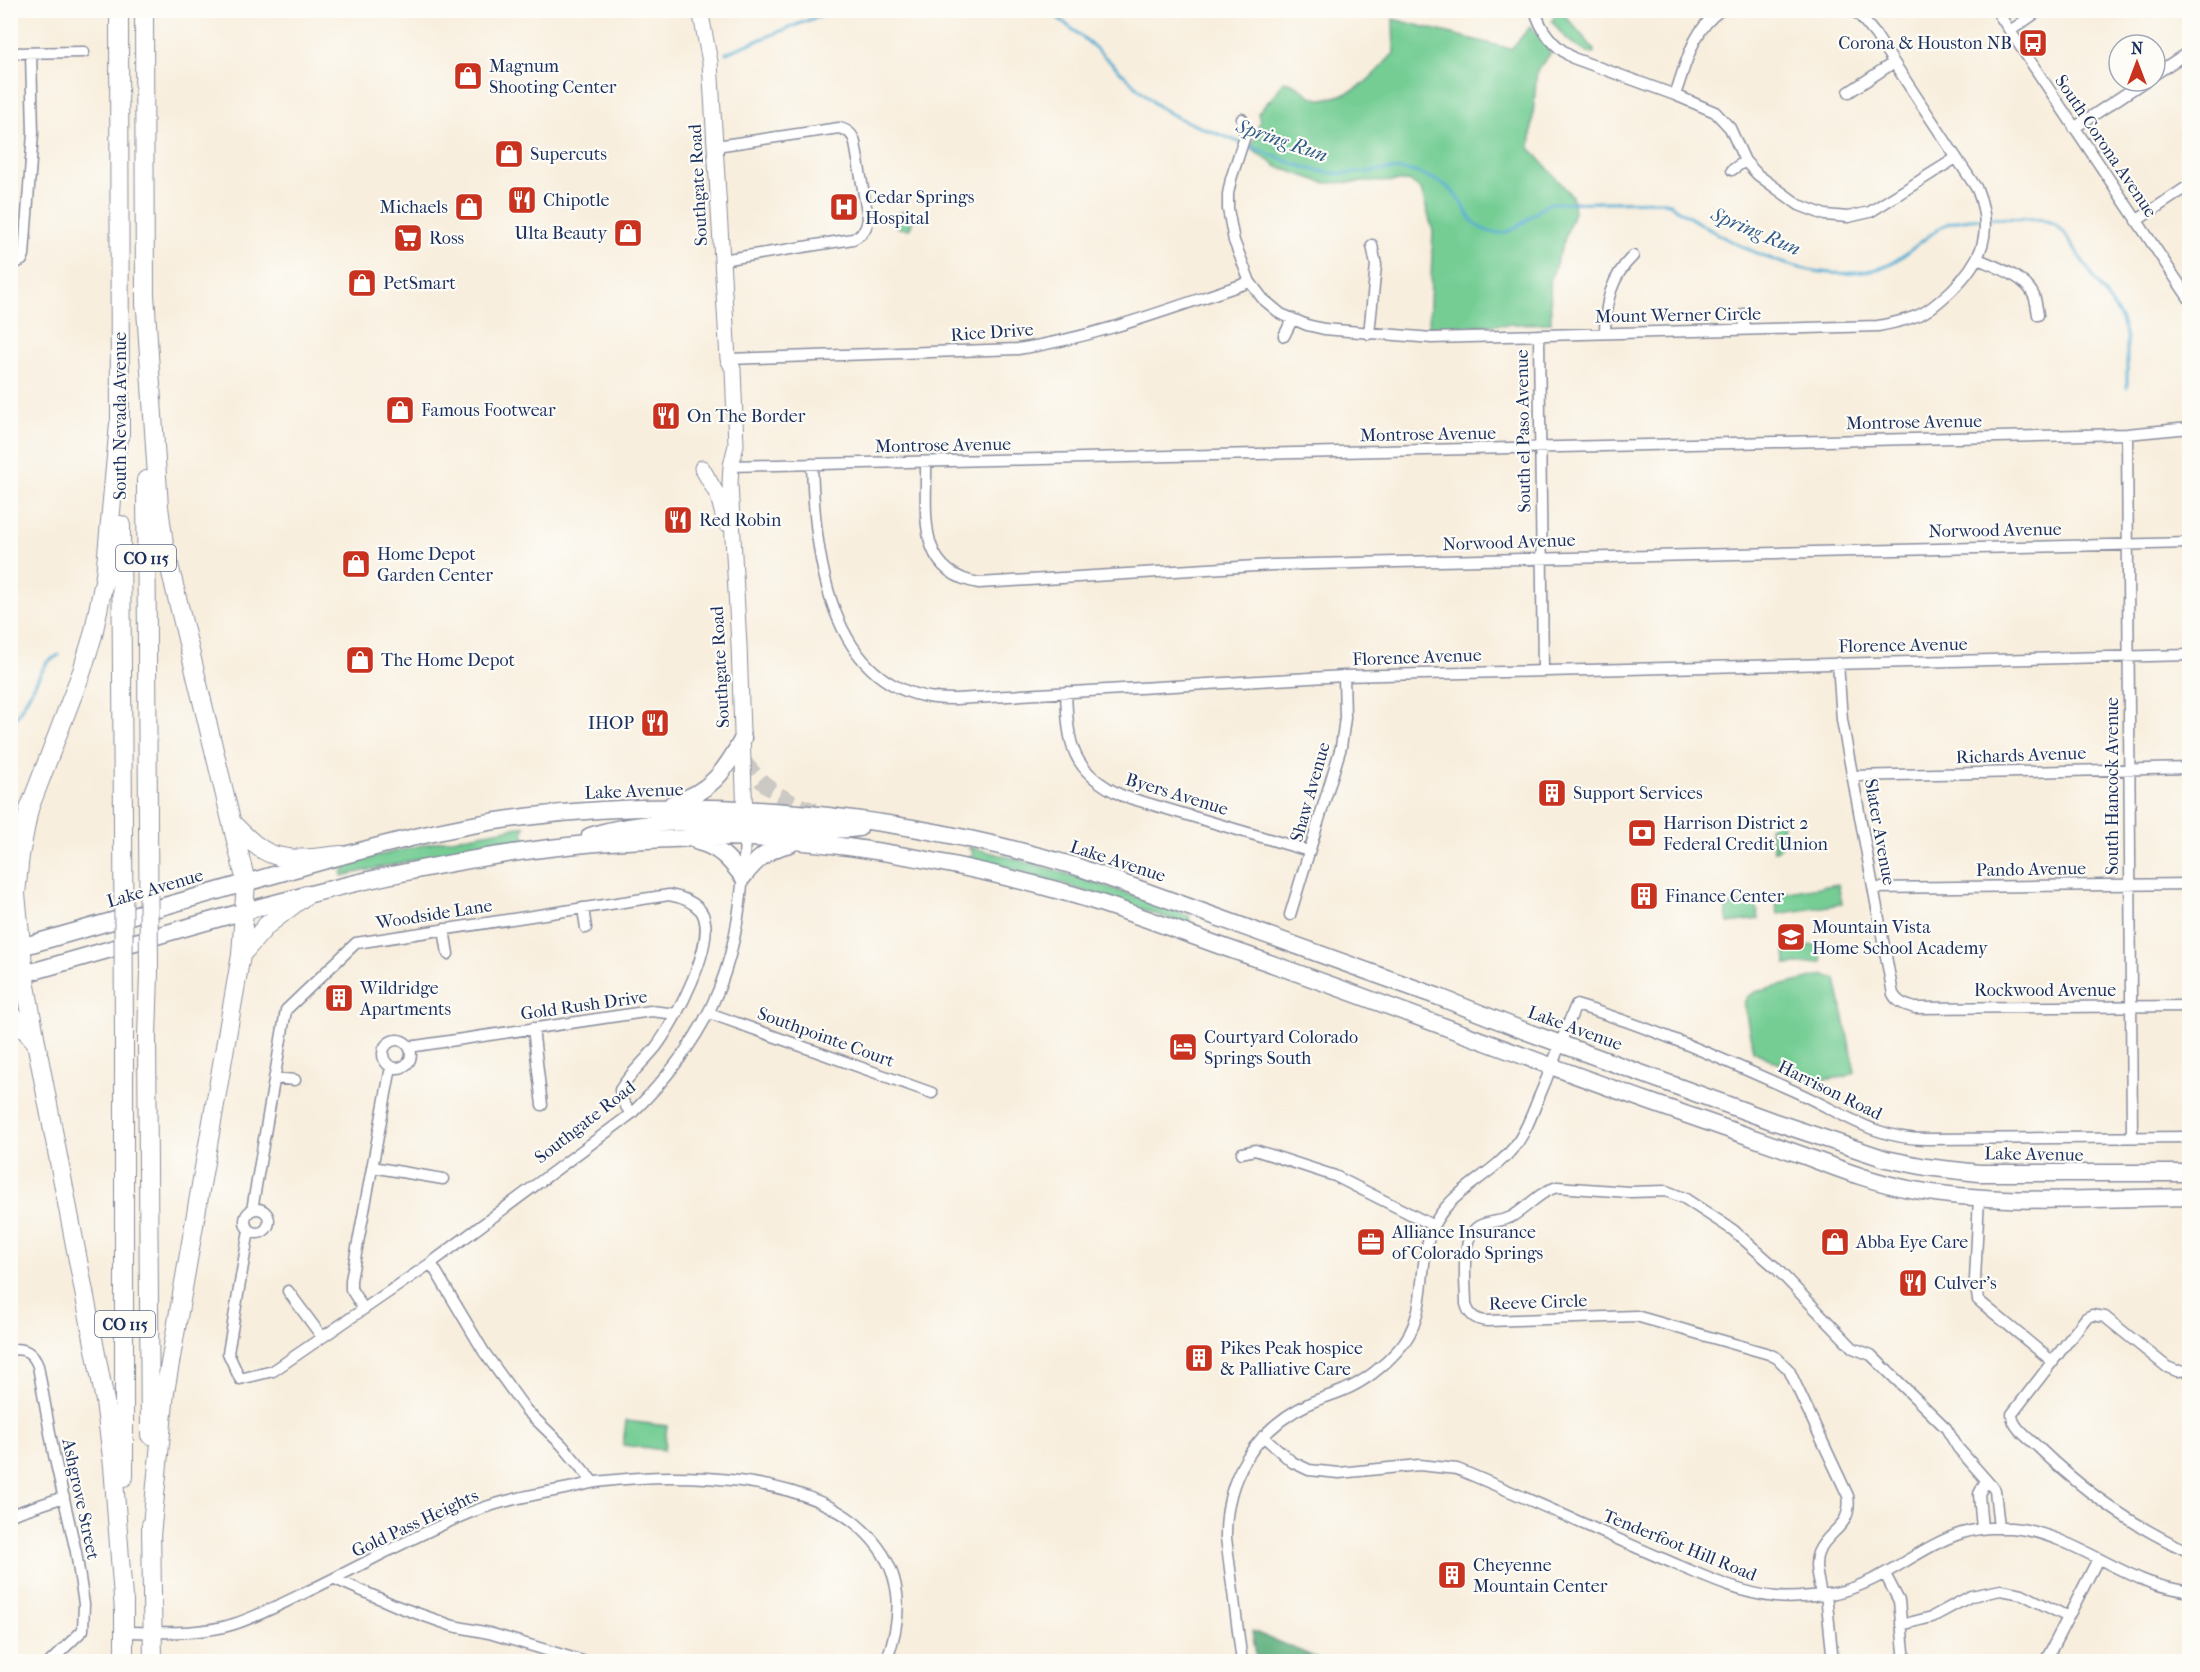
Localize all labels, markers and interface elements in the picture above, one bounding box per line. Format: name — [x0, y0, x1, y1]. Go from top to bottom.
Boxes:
bus stop icon: Corona & Houston NB — [2017, 27, 2049, 59]
place label: Corona & Houston NB — [1838, 33, 2012, 54]
north arrow — [2107, 33, 2167, 93]
text: N — [2131, 39, 2144, 58]
place label: Magnum Shooting Center — [489, 56, 617, 98]
shop icon: Magnum Shooting Center — [452, 60, 484, 92]
street label: South Corona Avenue — [2050, 71, 2161, 222]
water label: Spring Run — [1232, 114, 1330, 167]
street label: Southgate Road — [685, 123, 712, 247]
shop icon: Supercuts — [493, 138, 525, 170]
place label: Supercuts — [530, 144, 607, 165]
restaurant icon: Chipotle — [506, 184, 538, 216]
place label: Cedar Springs Hospital — [865, 187, 975, 229]
place label: Chipotle — [543, 190, 610, 211]
shop icon: Michaels — [453, 191, 485, 223]
hospital icon: Cedar Springs Hospital — [828, 191, 860, 223]
place label: Michaels — [380, 197, 448, 218]
water label: Spring Run — [1707, 202, 1804, 261]
shop icon: Ulta Beauty — [612, 217, 644, 249]
supermarket icon: Ross — [392, 222, 424, 254]
place label: Ulta Beauty — [515, 223, 608, 244]
place label: Ross — [429, 228, 465, 249]
shop icon: PetSmart — [346, 267, 378, 299]
place label: PetSmart — [383, 273, 456, 294]
street label: Mount Werner Circle — [1595, 304, 1761, 327]
street label: Rice Drive — [950, 319, 1034, 346]
street label: South Nevada Avenue — [110, 332, 131, 500]
street label: South el Paso Avenue — [1512, 349, 1535, 513]
shop icon: Famous Footwear — [384, 394, 416, 426]
place label: Famous Footwear — [421, 400, 556, 421]
restaurant icon: On The Border — [650, 400, 682, 432]
place label: On The Border — [687, 406, 806, 427]
street label: Montrose Avenue — [1846, 411, 1982, 434]
street label: Montrose Avenue — [1360, 423, 1496, 446]
street label: Montrose Avenue — [875, 434, 1011, 457]
restaurant icon: Red Robin — [662, 504, 694, 536]
place label: Red Robin — [699, 510, 782, 531]
street label: Norwood Avenue — [1928, 519, 2062, 542]
street label: Norwood Avenue — [1442, 530, 1576, 555]
place label: Home Depot Garden Center — [377, 544, 493, 586]
road number: CO 115 — [116, 545, 176, 571]
shop icon: Home Depot Garden Center — [340, 548, 372, 580]
street label: Southgate Road — [707, 605, 734, 729]
street label: Florence Avenue — [1838, 634, 1968, 657]
shop icon: The Home Depot — [344, 644, 376, 676]
street label: Florence Avenue — [1352, 645, 1482, 670]
place label: The Home Depot — [381, 650, 515, 671]
street label: South Hancock Avenue — [2102, 697, 2123, 875]
restaurant icon: IHOP — [639, 707, 671, 739]
place label: IHOP — [588, 713, 634, 734]
street label: Shaw Avenue — [1286, 740, 1335, 844]
street label: Richards Avenue — [1956, 743, 2087, 768]
street label: Byers Avenue — [1123, 769, 1231, 820]
building icon: Support Services — [1536, 777, 1568, 809]
street label: Slater Avenue — [1860, 777, 1899, 887]
street label: Lake Avenue — [584, 779, 684, 804]
place label: Support Services — [1573, 783, 1703, 804]
place label: Harrison District 2 Federal Credit Union — [1663, 813, 1828, 855]
bank icon: Harrison District 2 Federal Credit Union — [1626, 817, 1658, 849]
street label: Lake Avenue — [1067, 836, 1168, 887]
street label: Pando Avenue — [1976, 858, 2086, 881]
street label: Lake Avenue — [105, 865, 206, 912]
building icon: Finance Center — [1628, 880, 1660, 912]
place label: Finance Center — [1665, 886, 1784, 907]
street label: Woodside Lane — [373, 895, 494, 934]
place label: Mountain Vista Home School Academy — [1812, 917, 1989, 959]
school or university icon: Mountain Vista Home School Academy — [1775, 921, 1807, 953]
place label: Wildridge Apartments — [359, 978, 451, 1020]
street label: Rockwood Avenue — [1974, 980, 2116, 1001]
building icon: Wildridge Apartments — [323, 982, 355, 1014]
street label: Gold Rush Drive — [519, 986, 649, 1025]
street label: Lake Avenue — [1525, 1002, 1625, 1055]
street label: Southpointe Court — [755, 1003, 898, 1072]
place label: Courtyard Colorado Springs South — [1204, 1027, 1358, 1069]
hotel icon: Courtyard Colorado Springs South — [1167, 1031, 1199, 1063]
street label: Harrison Road — [1774, 1056, 1885, 1125]
street label: Southgate Road — [531, 1076, 640, 1168]
street label: Lake Avenue — [1984, 1143, 2084, 1166]
place label: Alliance Insurance of Colorado Springs — [1391, 1222, 1544, 1264]
office icon: Alliance Insurance of Colorado Springs — [1355, 1226, 1387, 1258]
shop icon: Abba Eye Care — [1819, 1226, 1851, 1258]
place label: Abba Eye Care — [1855, 1232, 1968, 1253]
restaurant icon: Culver's — [1897, 1267, 1929, 1299]
place label: Culver's — [1934, 1273, 1997, 1294]
street label: Reeve Circle — [1488, 1290, 1588, 1315]
road number: CO 115 — [95, 1311, 155, 1337]
place label: Pikes Peak hospice & Palliative Care — [1220, 1338, 1363, 1380]
building icon: Pikes Peak hospice & Palliative Care — [1183, 1342, 1215, 1374]
street label: Ashgrove Street — [57, 1436, 104, 1562]
street label: Gold Pass Heights — [349, 1485, 482, 1562]
street label: Tenderfoot Hill Road — [1600, 1505, 1760, 1586]
place label: Cheyenne Mountain Center — [1473, 1555, 1608, 1597]
building icon: Cheyenne Mountain Center — [1436, 1559, 1468, 1591]

